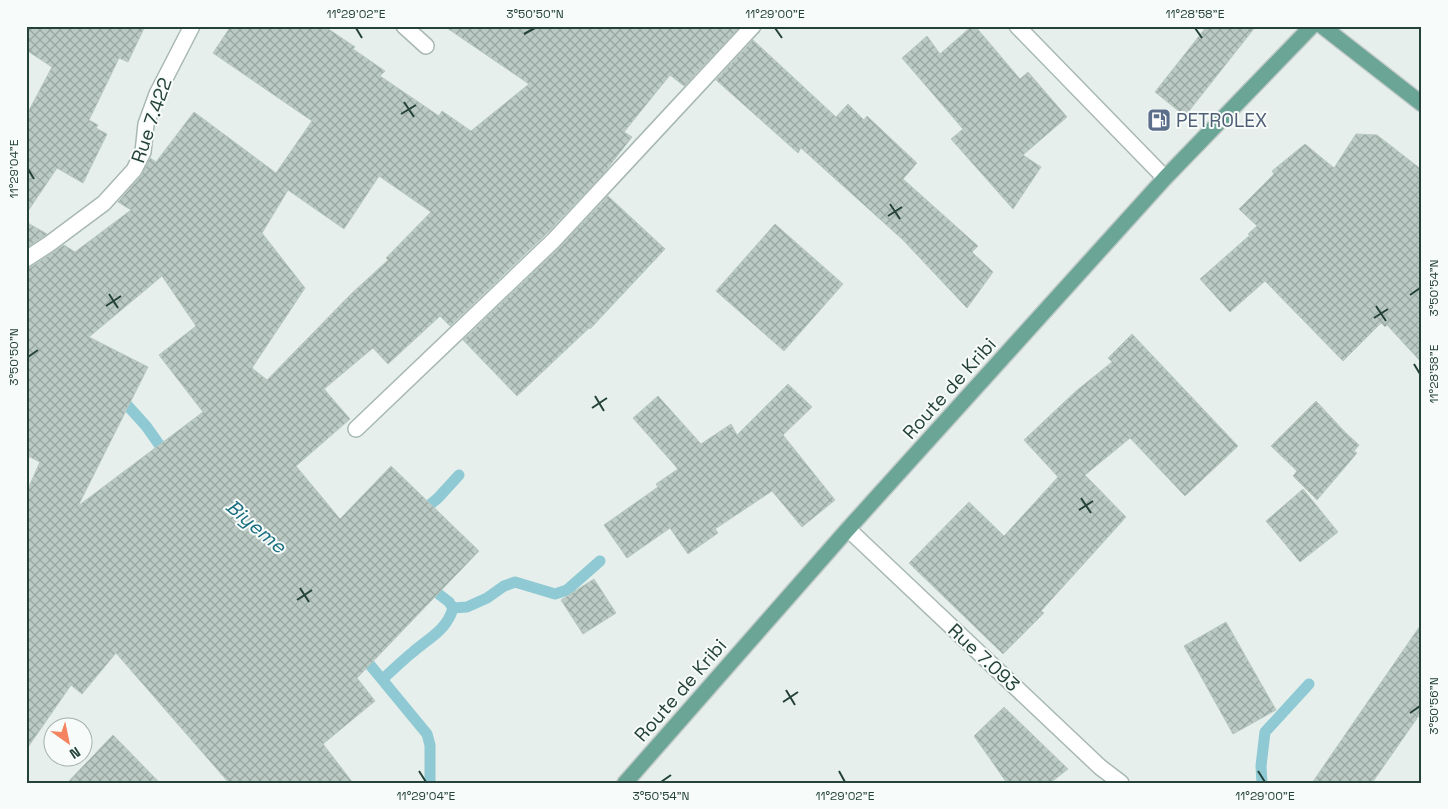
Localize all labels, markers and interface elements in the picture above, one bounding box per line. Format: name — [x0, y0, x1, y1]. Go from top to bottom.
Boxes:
text: 11°29'02"E — [327, 6, 386, 22]
text: 3°50'50"N — [506, 6, 564, 22]
text: 11°29'00"E — [745, 6, 805, 22]
text: 11°28'58"E — [1166, 6, 1225, 22]
street label: Rue 7.422 — [125, 74, 178, 166]
fuel station icon: PETROLEX — [1146, 107, 1172, 133]
place label: PETROLEX — [1176, 108, 1267, 133]
text: 11°29'04"E — [6, 139, 22, 198]
text: 3°50'54"N — [1426, 259, 1442, 317]
text: 3°50'50"N — [6, 328, 22, 386]
street label: Route de Kribi — [897, 332, 1002, 444]
text: 11°28'58"E — [1426, 344, 1442, 403]
water label: Biyeme — [220, 493, 293, 560]
street label: Rue 7.093 — [943, 618, 1025, 697]
street label: Route de Kribi — [629, 634, 732, 747]
text: 3°50'56"N — [1426, 677, 1442, 735]
north arrow — [42, 716, 92, 766]
text: N — [66, 743, 84, 763]
text: 11°29'04"E — [397, 788, 456, 804]
text: 3°50'54"N — [632, 788, 690, 804]
text: 11°29'02"E — [816, 788, 875, 804]
text: 11°29'00"E — [1235, 788, 1295, 804]

